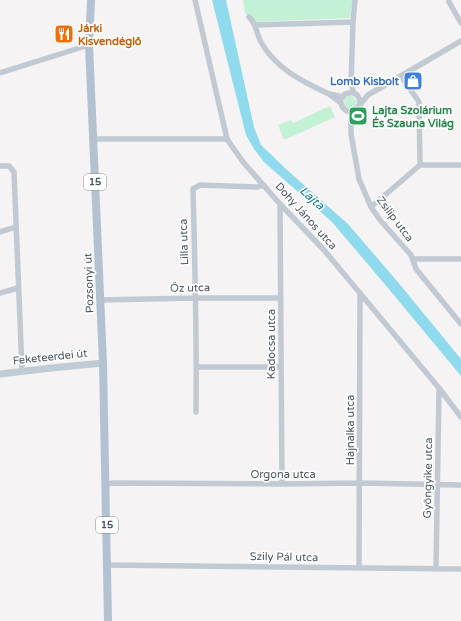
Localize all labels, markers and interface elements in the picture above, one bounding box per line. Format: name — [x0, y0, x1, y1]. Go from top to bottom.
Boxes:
place label: Járki Kisvendéglő — [77, 22, 142, 49]
restaurant icon: Járki Kisvendéglő — [53, 23, 75, 45]
shop icon: Lomb Kisbolt — [402, 70, 424, 92]
place label: Lomb Kisbolt — [330, 75, 400, 88]
place label: Lajta Szolárium És Szauna Világ — [372, 104, 454, 131]
sports icon: Lajta Szolárium És Szauna Világ — [347, 105, 369, 127]
road number: 15 — [84, 174, 106, 190]
street label: Dohy János utca — [272, 180, 340, 252]
water label: Lajta — [297, 183, 327, 213]
street label: Zsilip utca — [374, 194, 416, 244]
street label: Lilla utca — [177, 219, 191, 265]
street label: Pozsonyi út — [81, 253, 97, 313]
street label: Őz utca — [170, 280, 210, 295]
street label: Kadocsa utca — [265, 309, 278, 379]
street label: Feketeerdei út — [12, 347, 88, 367]
street label: Hajnalka utca — [344, 395, 357, 465]
street label: Gyöngyike utca — [421, 437, 435, 519]
street label: Orgona utca — [250, 468, 316, 481]
road number: 15 — [96, 517, 118, 533]
street label: Szily Pál utca — [250, 550, 318, 564]

